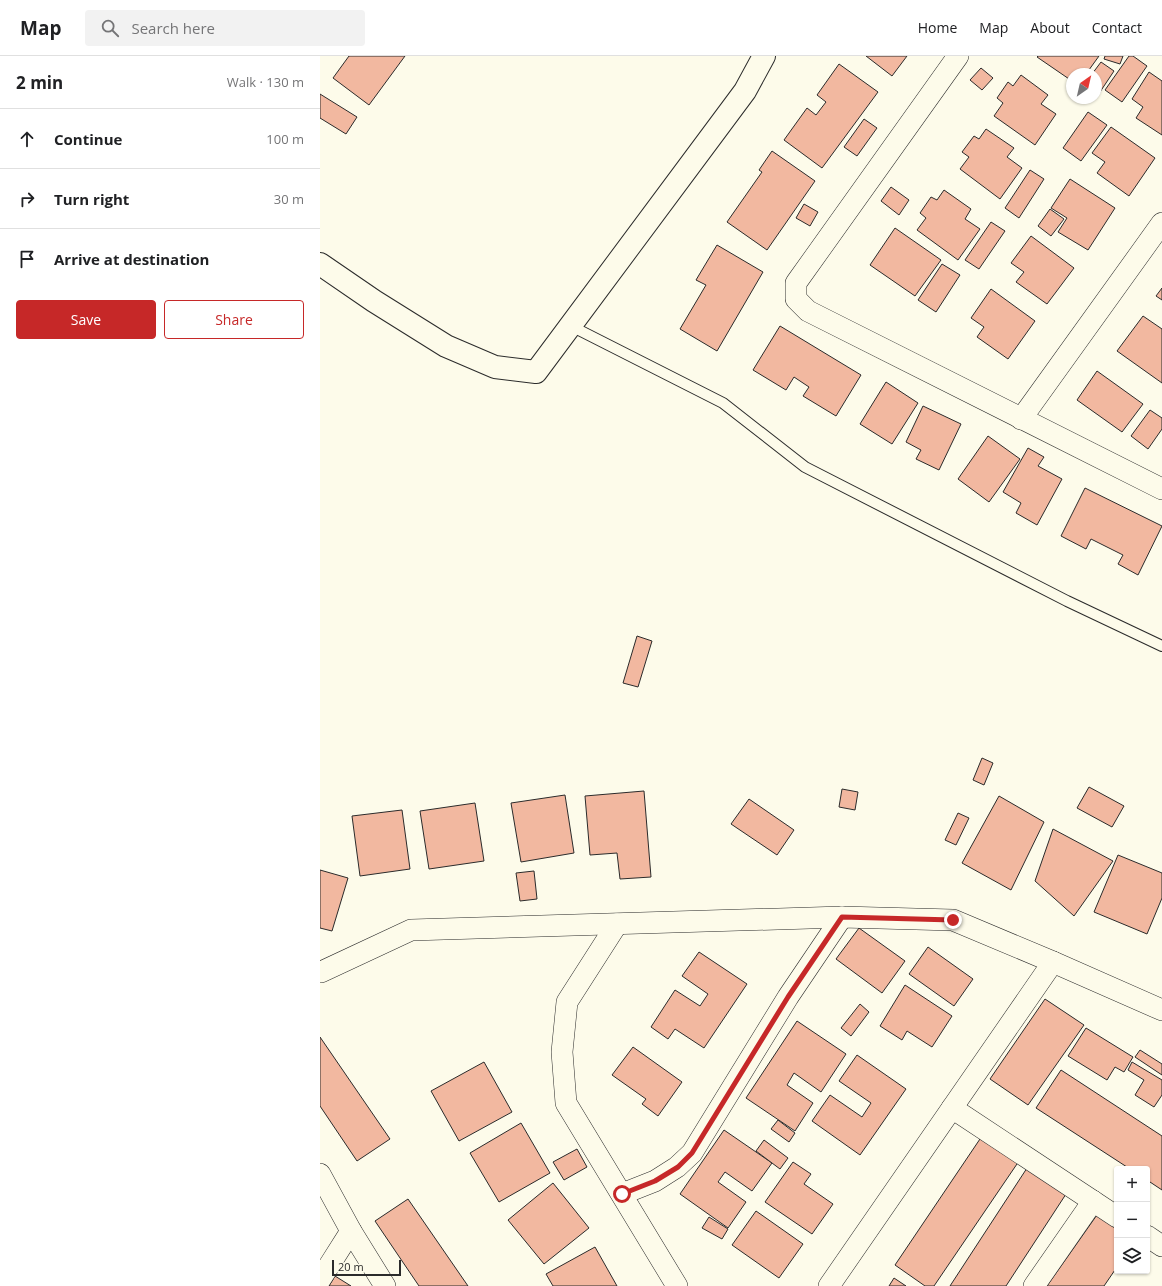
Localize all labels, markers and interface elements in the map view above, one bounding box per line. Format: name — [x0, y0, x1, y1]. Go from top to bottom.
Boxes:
search box — [85, 10, 365, 46]
text: Map — [20, 15, 61, 41]
icon: search — [99, 17, 121, 39]
text: Search here — [131, 18, 215, 38]
text: Home — [918, 18, 957, 37]
text: Map — [979, 18, 1008, 37]
text: About — [1030, 18, 1070, 37]
text: Contact — [1092, 18, 1142, 37]
north arrow — [1066, 68, 1102, 104]
text: 2 min — [16, 71, 63, 94]
text: Walk · 130 m — [227, 73, 304, 91]
icon: ahead — [16, 128, 38, 150]
text: Continue — [54, 129, 122, 149]
text: 100 m — [266, 130, 304, 148]
icon: right — [16, 188, 38, 210]
text: Turn right — [54, 189, 129, 209]
text: 30 m — [274, 190, 304, 208]
icon: arrive — [16, 248, 38, 270]
text: Arrive at destination — [54, 249, 209, 269]
button: Save — [16, 300, 156, 339]
button: Share — [164, 300, 304, 339]
route end — [944, 911, 962, 929]
map controls — [1114, 1166, 1150, 1274]
button: + — [1114, 1166, 1150, 1202]
route start — [613, 1185, 631, 1203]
button: − — [1114, 1202, 1150, 1238]
button: layers — [1114, 1238, 1150, 1274]
scale bar — [332, 1258, 401, 1277]
text: 20 m — [338, 1259, 364, 1274]

